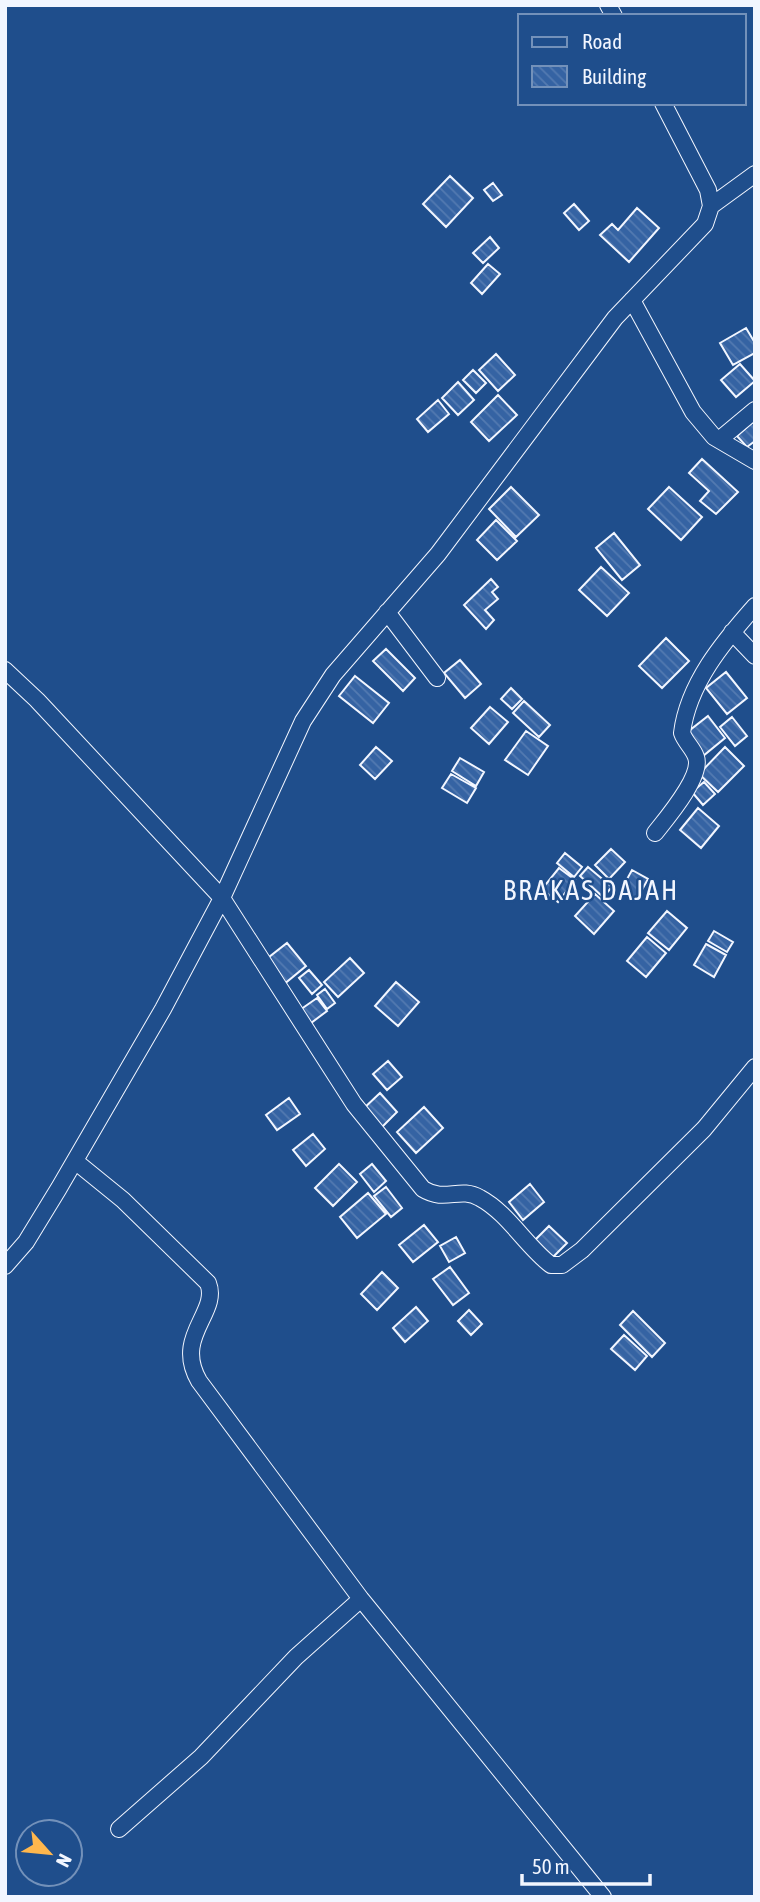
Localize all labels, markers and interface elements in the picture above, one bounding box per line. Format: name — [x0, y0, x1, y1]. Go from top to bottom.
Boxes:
legend — [518, 14, 746, 105]
text: Road — [582, 29, 622, 53]
text: Building — [582, 64, 646, 88]
district label: BRAKAS DAJAH — [503, 874, 679, 906]
north arrow — [14, 1818, 84, 1888]
scale bar — [522, 1842, 650, 1886]
text: N — [52, 1851, 76, 1871]
text: 50 m — [532, 1854, 570, 1878]

